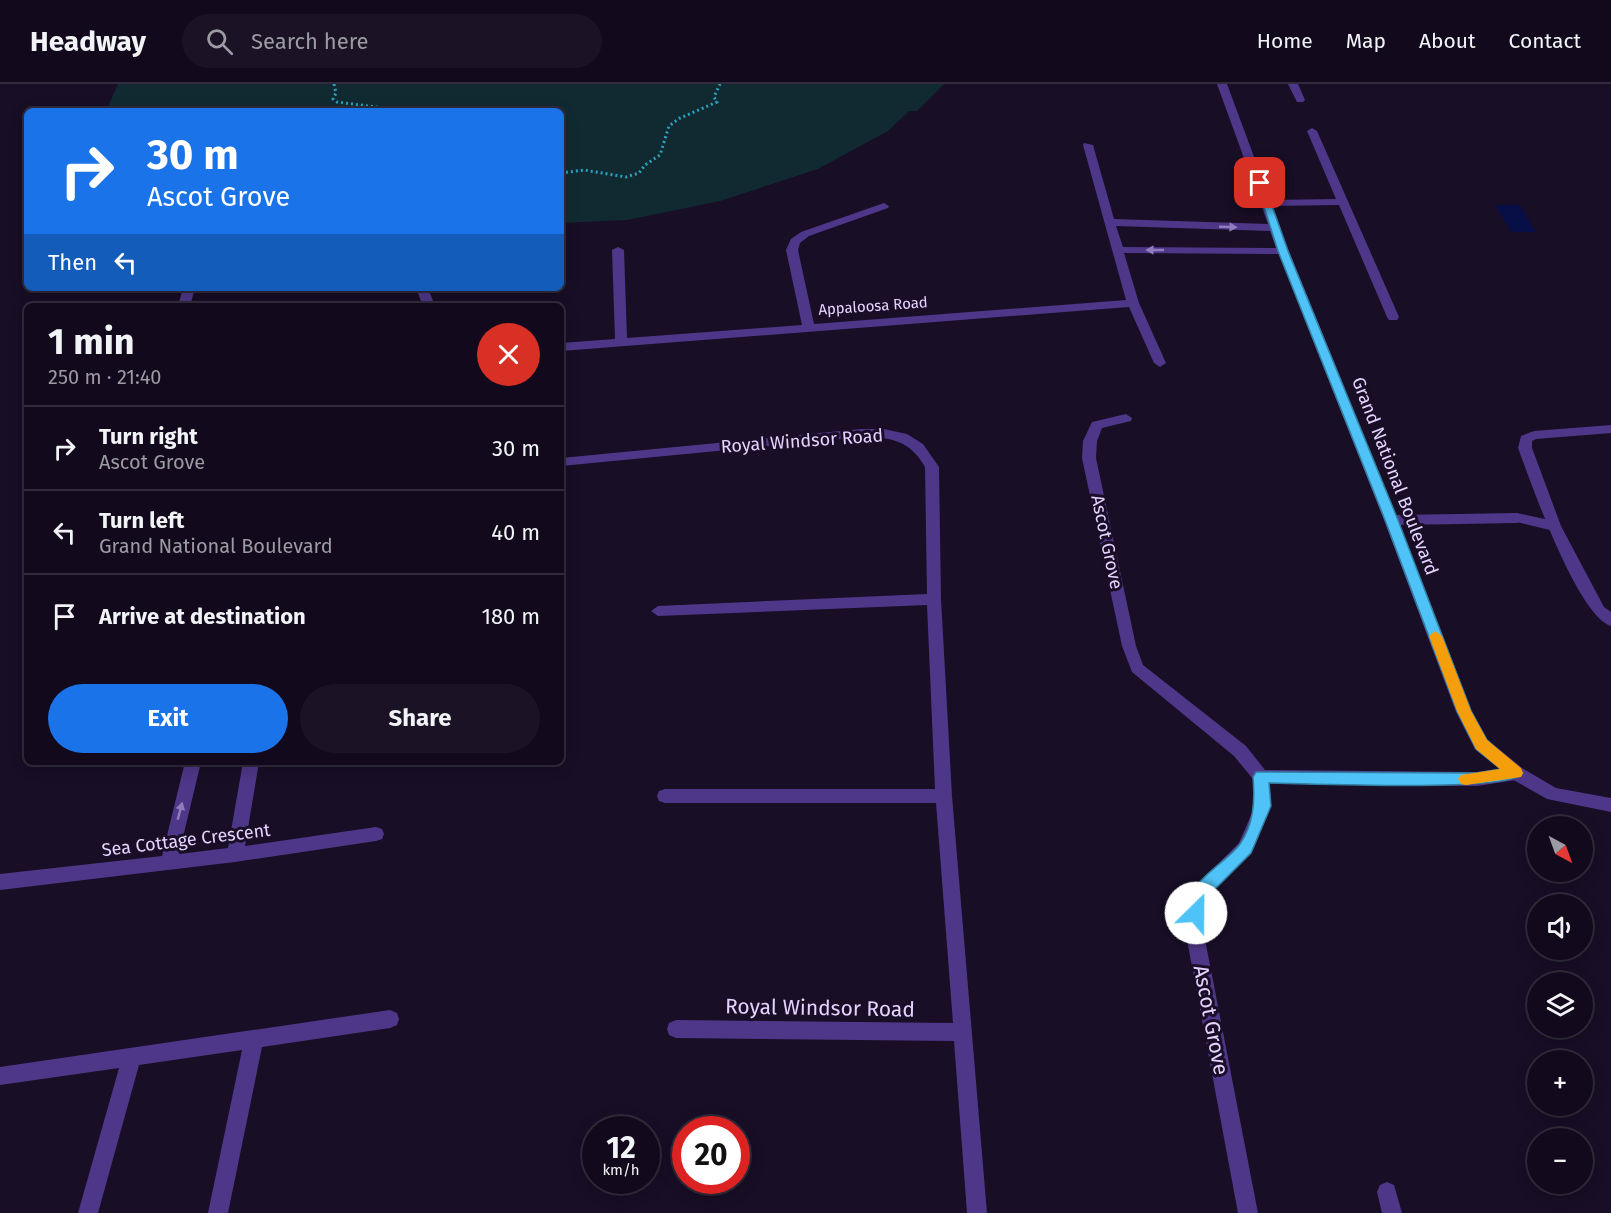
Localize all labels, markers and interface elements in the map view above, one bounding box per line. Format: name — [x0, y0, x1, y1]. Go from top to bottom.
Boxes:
search box — [182, 14, 602, 68]
text: Headway — [30, 25, 146, 58]
icon: search — [203, 25, 236, 58]
text: Search here — [251, 28, 369, 55]
text: Home — [1257, 28, 1313, 54]
text: Map — [1346, 28, 1386, 54]
text: About — [1419, 28, 1476, 54]
text: Contact — [1509, 28, 1581, 54]
text: 30 m — [147, 130, 239, 180]
icon: right — [48, 132, 126, 210]
pin — [1234, 157, 1285, 208]
icon: arrive — [1243, 166, 1276, 199]
text: Ascot Grove — [147, 181, 290, 213]
one-way arrow — [1219, 222, 1238, 231]
one-way arrow — [1145, 245, 1164, 255]
icon: left — [109, 246, 142, 279]
text: Then — [48, 249, 97, 276]
street label: Appaloosa Road — [818, 293, 928, 319]
text: 1 min — [48, 320, 135, 364]
button: close — [477, 323, 540, 386]
text: 250 m · 21:40 — [48, 365, 161, 389]
street label: Grand National Boulevard — [1347, 374, 1443, 578]
text: Turn right — [99, 423, 198, 450]
street label: Royal Windsor Road — [720, 424, 884, 458]
icon: right — [48, 432, 81, 465]
text: 30 m — [492, 435, 540, 462]
text: Ascot Grove — [99, 450, 205, 474]
street label: Ascot Grove — [1086, 493, 1128, 591]
text: Turn left — [99, 507, 184, 534]
icon: left — [48, 516, 81, 549]
text: 40 m — [491, 519, 540, 546]
text: Grand National Boulevard — [99, 534, 333, 558]
icon: arrive — [48, 600, 81, 633]
text: Arrive at destination — [99, 603, 306, 630]
text: 180 m — [481, 603, 540, 630]
button: Exit — [48, 684, 288, 753]
button: Share — [300, 684, 540, 753]
one-way arrow — [176, 802, 185, 820]
north arrow — [1527, 816, 1593, 882]
map controls — [1527, 816, 1593, 1194]
street label: Sea Cottage Crescent — [100, 819, 272, 861]
position arrow — [1164, 881, 1228, 945]
button: sound — [1527, 894, 1593, 960]
street label: Ascot Grove — [1188, 963, 1234, 1077]
button: layers — [1527, 972, 1593, 1038]
street label: Royal Windsor Road — [725, 993, 915, 1023]
button: + — [1527, 1050, 1593, 1116]
speed limit sign: 20 — [672, 1116, 750, 1194]
button: − — [1527, 1128, 1593, 1194]
text: 12 — [606, 1130, 636, 1166]
text: km/h — [602, 1161, 640, 1179]

